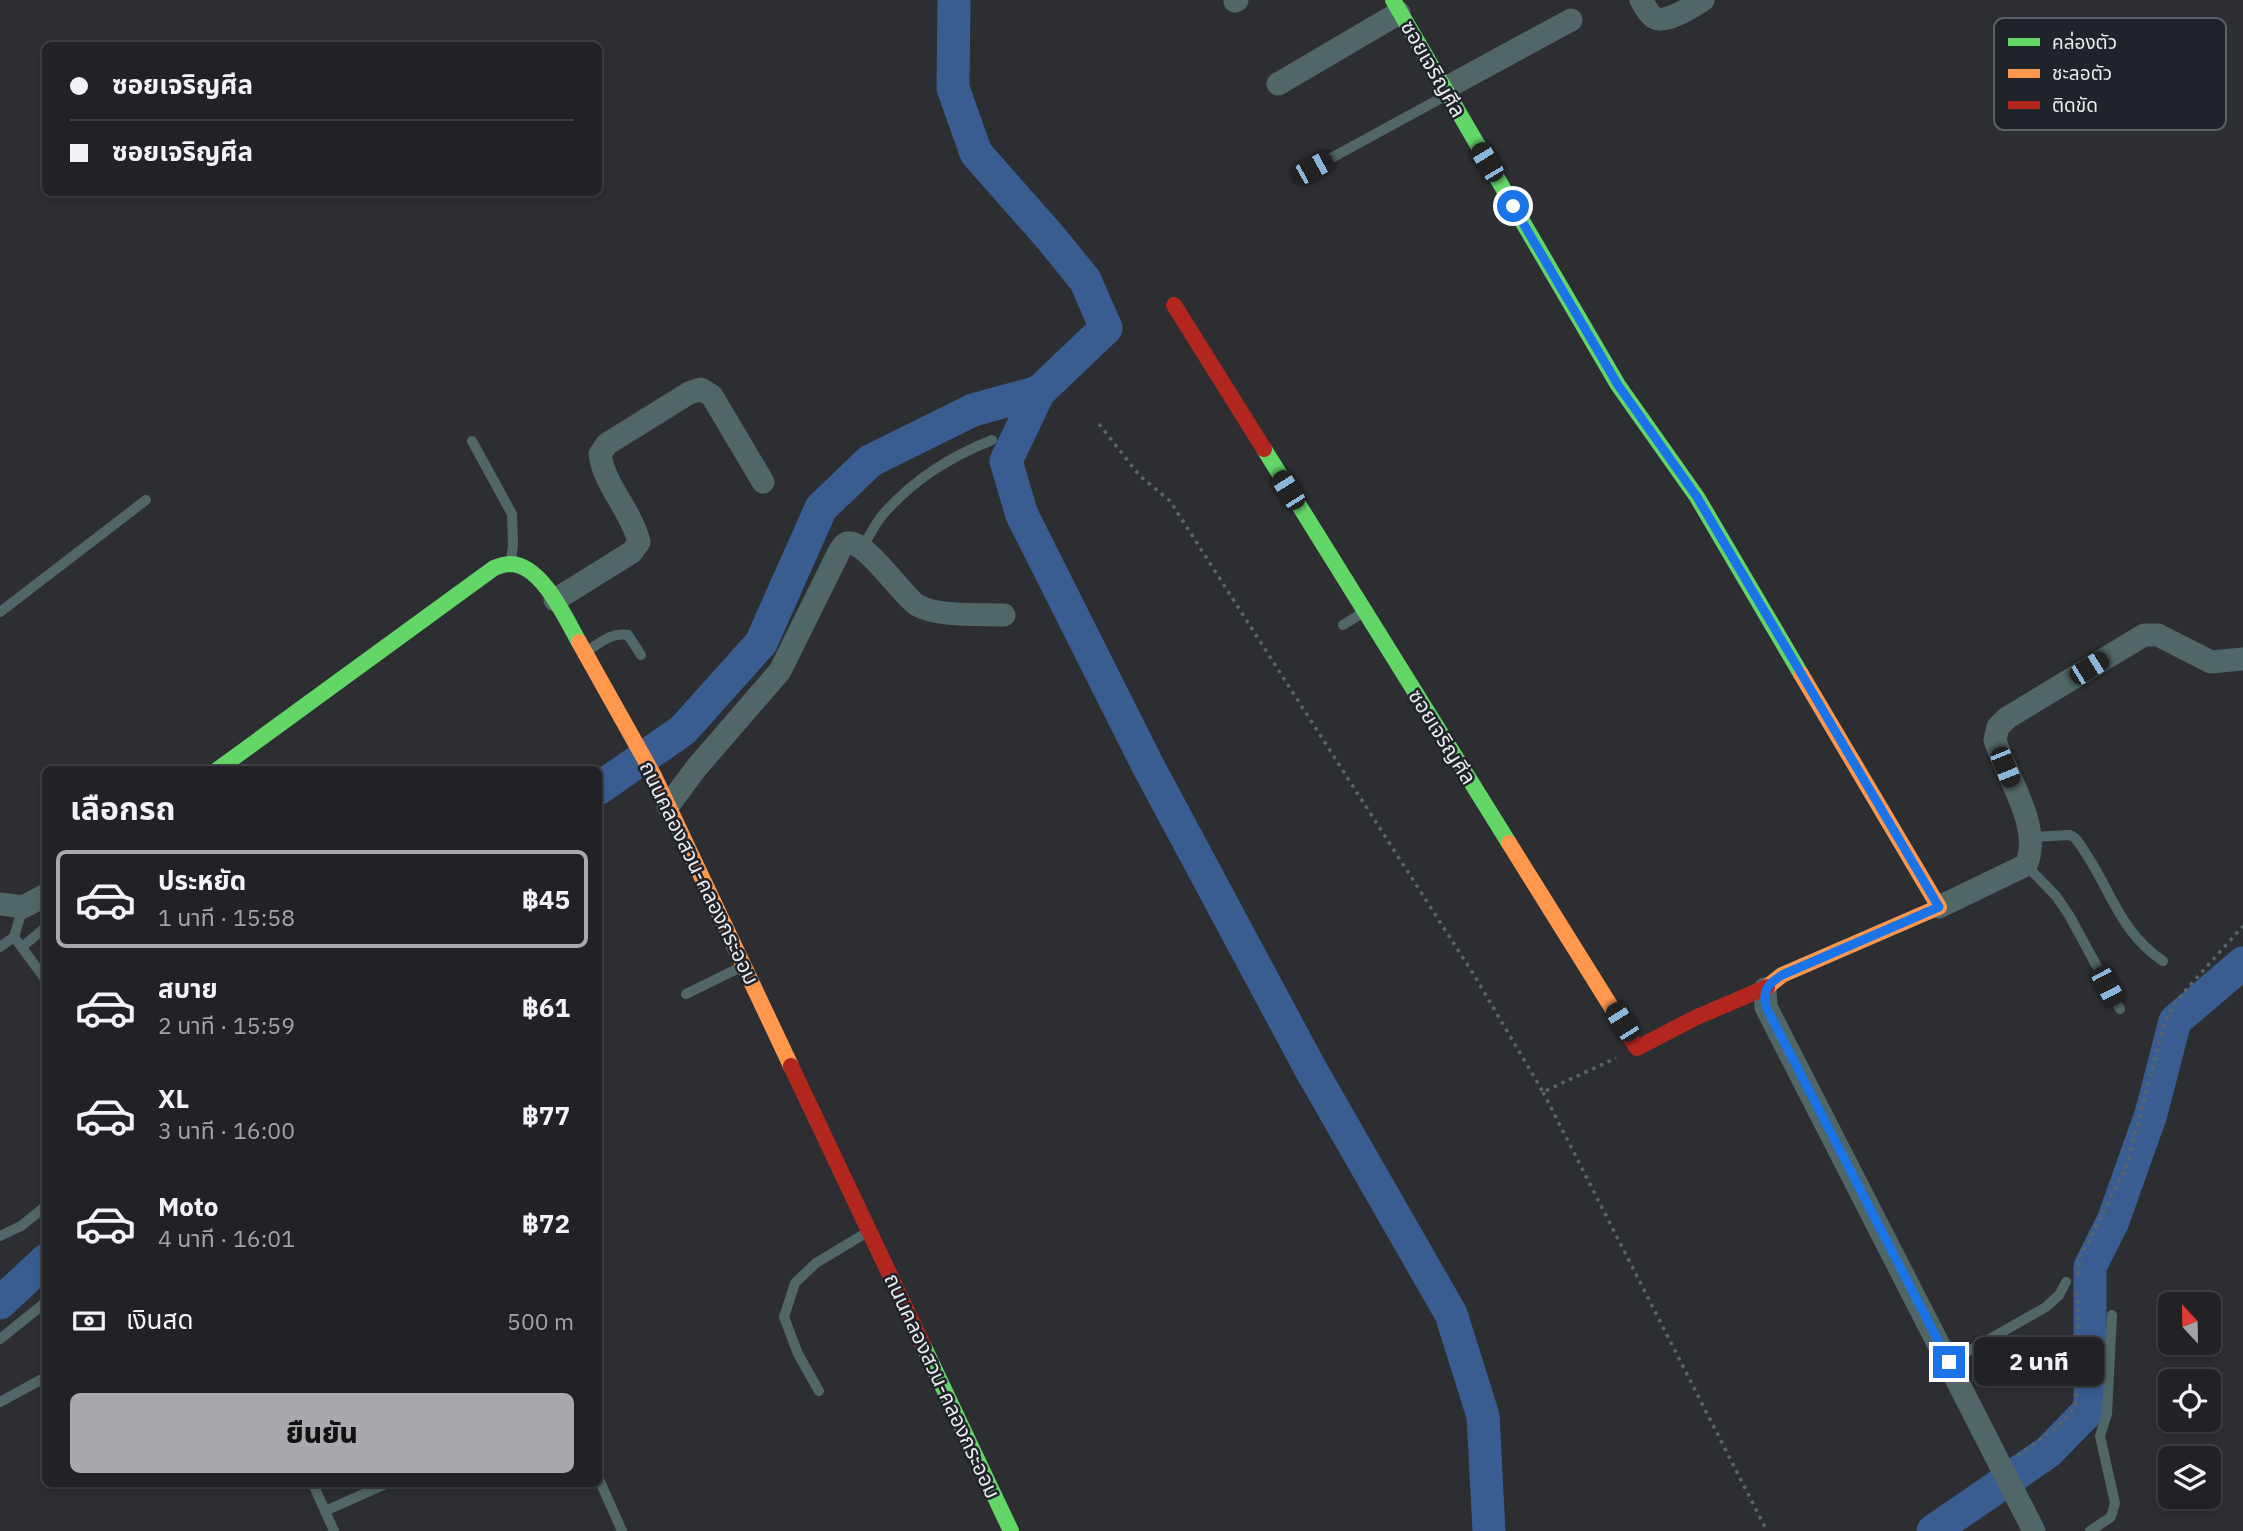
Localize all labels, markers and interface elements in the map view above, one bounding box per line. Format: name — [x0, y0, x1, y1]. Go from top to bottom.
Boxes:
street label: ซอยเจริญศีล — [1395, 15, 1473, 122]
legend — [1994, 18, 2226, 130]
text: คล่องตัว — [2052, 30, 2117, 54]
text: ชะลอตัว — [2052, 61, 2112, 85]
text: ซอยเจริญศีล — [112, 67, 253, 101]
text: ติดขัด — [2052, 93, 2098, 117]
text: ซอยเจริญศีล — [112, 134, 253, 168]
car — [1468, 139, 1507, 185]
car — [1290, 149, 1337, 187]
route start — [1497, 190, 1529, 222]
car — [1268, 467, 1309, 513]
car — [2066, 648, 2113, 688]
street label: ซอยเจริญศีล — [1402, 683, 1483, 789]
car — [1988, 744, 2023, 790]
street label: ถนนคลองสวน-คลองกระออม — [634, 756, 766, 989]
text: เลือกรถ — [70, 787, 175, 829]
text: ประหยัด — [158, 863, 246, 897]
icon: car — [74, 868, 137, 931]
text: ฿45 — [522, 882, 570, 916]
text: 1 นาที · 15:58 — [158, 902, 295, 932]
car — [2088, 963, 2127, 1009]
text: สบาย — [158, 971, 218, 1005]
icon: car — [74, 976, 137, 1039]
text: ฿61 — [522, 990, 570, 1024]
car — [1602, 999, 1643, 1045]
text: 2 นาที · 15:59 — [158, 1010, 295, 1040]
text: XL — [158, 1081, 189, 1115]
icon: car — [74, 1084, 137, 1147]
text: ฿77 — [522, 1098, 570, 1132]
text: 3 นาที · 16:00 — [158, 1115, 295, 1145]
text: Moto — [158, 1189, 218, 1223]
icon: car — [74, 1192, 137, 1255]
text: ฿72 — [522, 1206, 570, 1240]
text: 4 นาที · 16:01 — [158, 1223, 295, 1253]
street label: ถนนคลองสวน-คลองกระออม — [878, 1268, 1007, 1503]
north arrow — [2158, 1292, 2221, 1354]
map controls — [2158, 1292, 2221, 1509]
icon: cash — [70, 1302, 108, 1340]
text: เงินสด — [126, 1302, 193, 1336]
text: 500 m — [507, 1306, 574, 1336]
callout: 2 นาที — [1974, 1338, 2103, 1386]
route end — [1933, 1346, 1965, 1378]
text: 2 นาที — [2009, 1346, 2069, 1376]
button: locate — [2158, 1369, 2221, 1432]
button: ยืนยัน — [70, 1393, 574, 1473]
button: layers — [2158, 1446, 2221, 1509]

